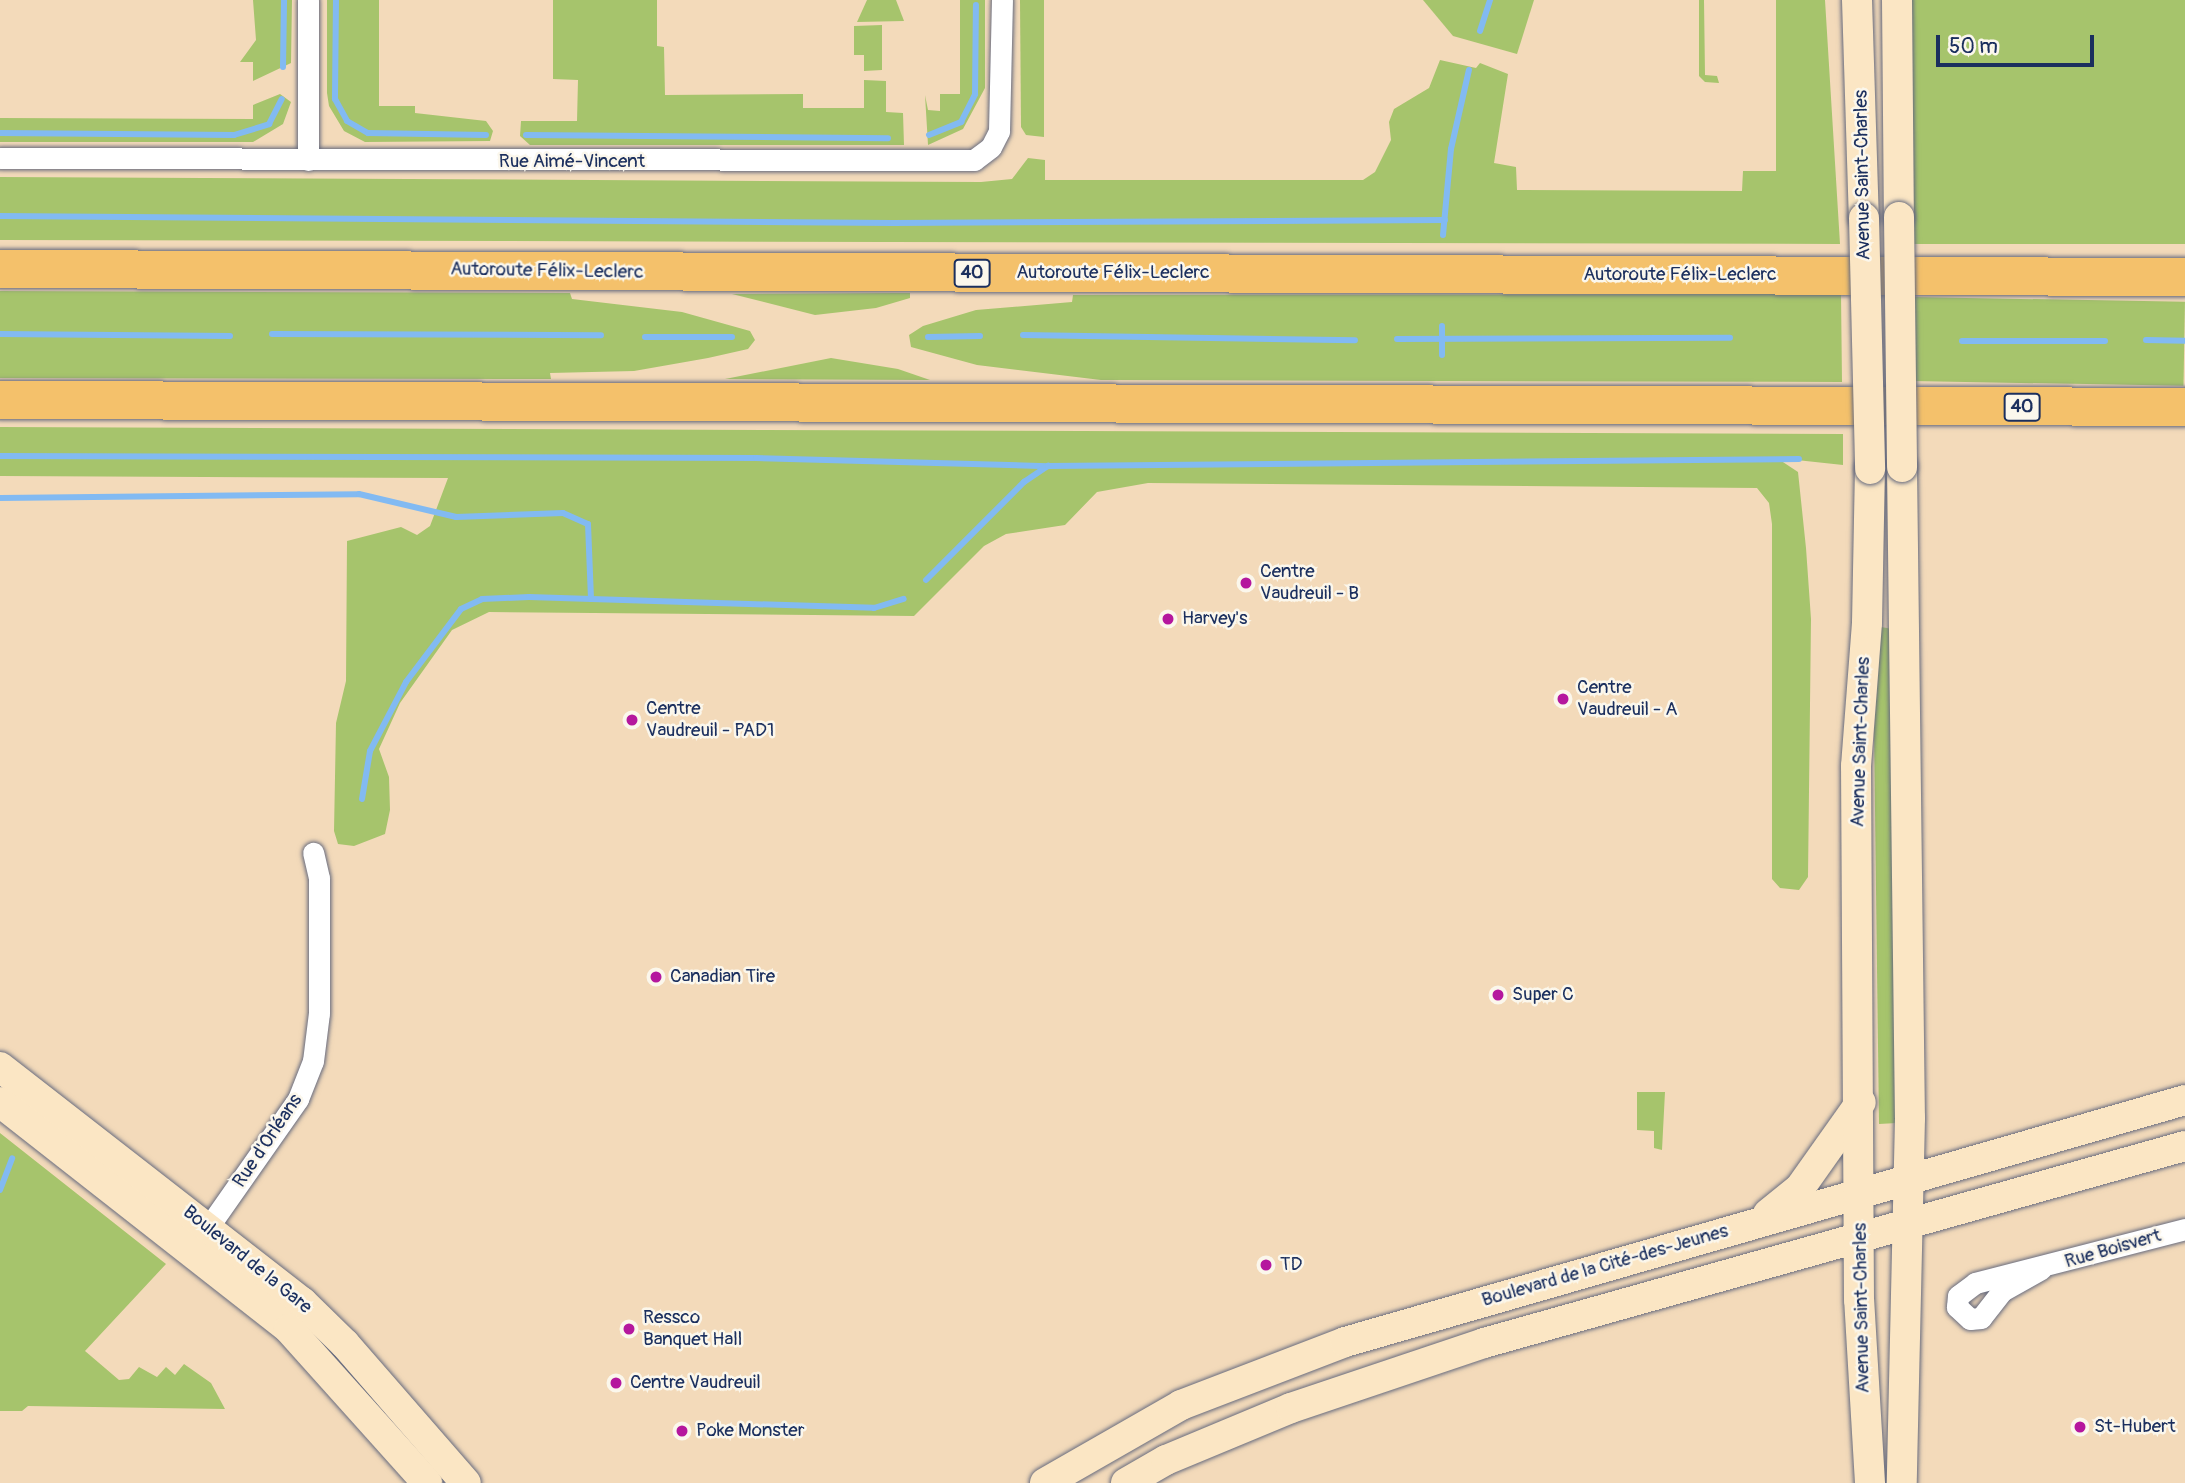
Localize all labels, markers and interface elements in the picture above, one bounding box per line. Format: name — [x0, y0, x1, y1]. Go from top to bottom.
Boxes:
scale bar — [1940, 21, 2098, 65]
text: 50 m — [1949, 33, 1998, 60]
street label: Avenue Saint-Charles — [1850, 90, 1876, 260]
street label: Rue Aimé-Vincent — [499, 151, 645, 173]
street label: Autoroute Félix-Leclerc — [450, 258, 644, 284]
road number: 40 — [953, 258, 991, 288]
street label: Autoroute Félix-Leclerc — [1016, 262, 1210, 284]
street label: Autoroute Félix-Leclerc — [1583, 264, 1777, 286]
road number: 40 — [2003, 393, 2041, 422]
place label: Centre Vaudreuil - B — [1260, 561, 1359, 605]
marker: Centre Vaudreuil - B — [1238, 575, 1254, 591]
place label: Harvey's — [1182, 608, 1248, 630]
marker: Harvey's — [1160, 611, 1176, 627]
street label: Avenue Saint-Charles — [1847, 656, 1875, 828]
place label: Centre Vaudreuil - A — [1577, 677, 1678, 721]
marker: Centre Vaudreuil - A — [1555, 691, 1571, 707]
place label: Centre Vaudreuil - PAD1 — [646, 698, 774, 742]
marker: Centre Vaudreuil - PAD1 — [624, 712, 640, 728]
place label: Canadian Tire — [670, 966, 775, 988]
marker: Canadian Tire — [648, 969, 664, 985]
place label: Super C — [1512, 984, 1574, 1006]
marker: Super C — [1490, 987, 1506, 1003]
street label: Rue d'Orléans — [228, 1090, 308, 1192]
street label: Boulevard de la Gare — [178, 1201, 316, 1319]
street label: Boulevard de la Cité-des-Jeunes — [1479, 1220, 1731, 1312]
street label: Avenue Saint-Charles — [1849, 1223, 1875, 1393]
street label: Rue Boisvert — [2062, 1224, 2164, 1274]
place label: TD — [1280, 1254, 1302, 1276]
marker: TD — [1258, 1257, 1274, 1273]
place label: Ressco Banquet Hall — [643, 1307, 742, 1351]
marker: Ressco Banquet Hall — [621, 1321, 637, 1337]
place label: Centre Vaudreuil — [630, 1372, 761, 1394]
marker: Centre Vaudreuil — [608, 1375, 624, 1391]
place label: St-Hubert — [2094, 1416, 2176, 1438]
marker: St-Hubert — [2072, 1419, 2088, 1435]
place label: Poke Monster — [696, 1420, 804, 1442]
marker: Poke Monster — [674, 1423, 690, 1439]

